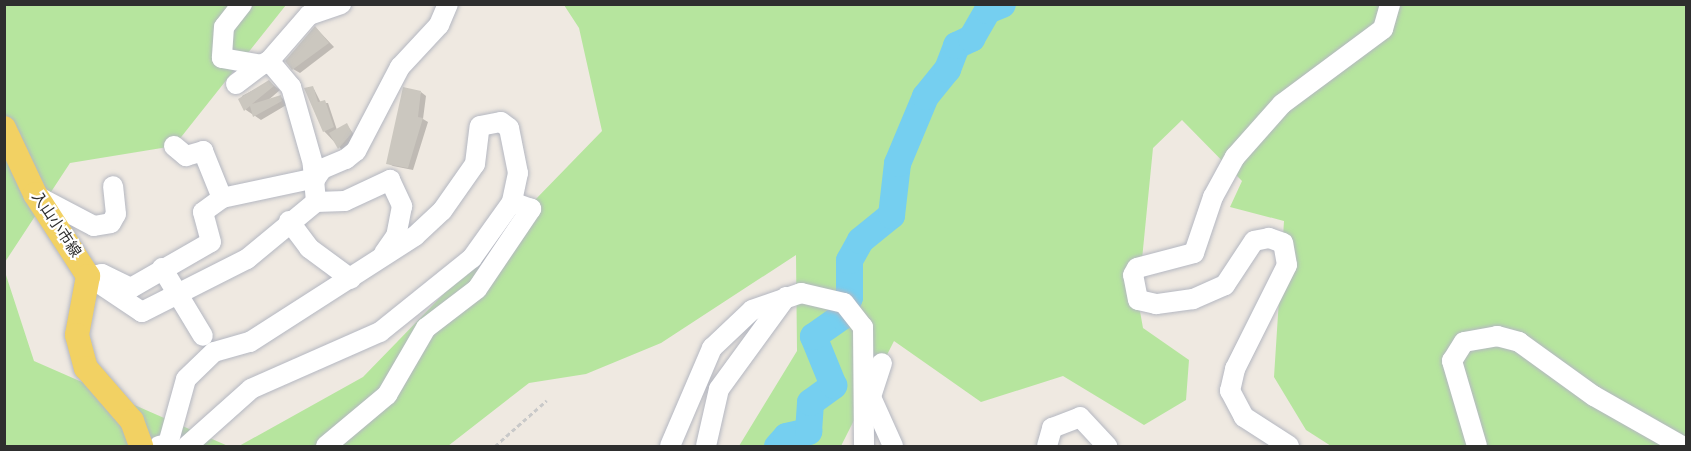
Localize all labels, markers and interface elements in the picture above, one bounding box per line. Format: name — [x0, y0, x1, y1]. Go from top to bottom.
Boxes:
street label: 入山小市線 — [29, 188, 85, 260]

